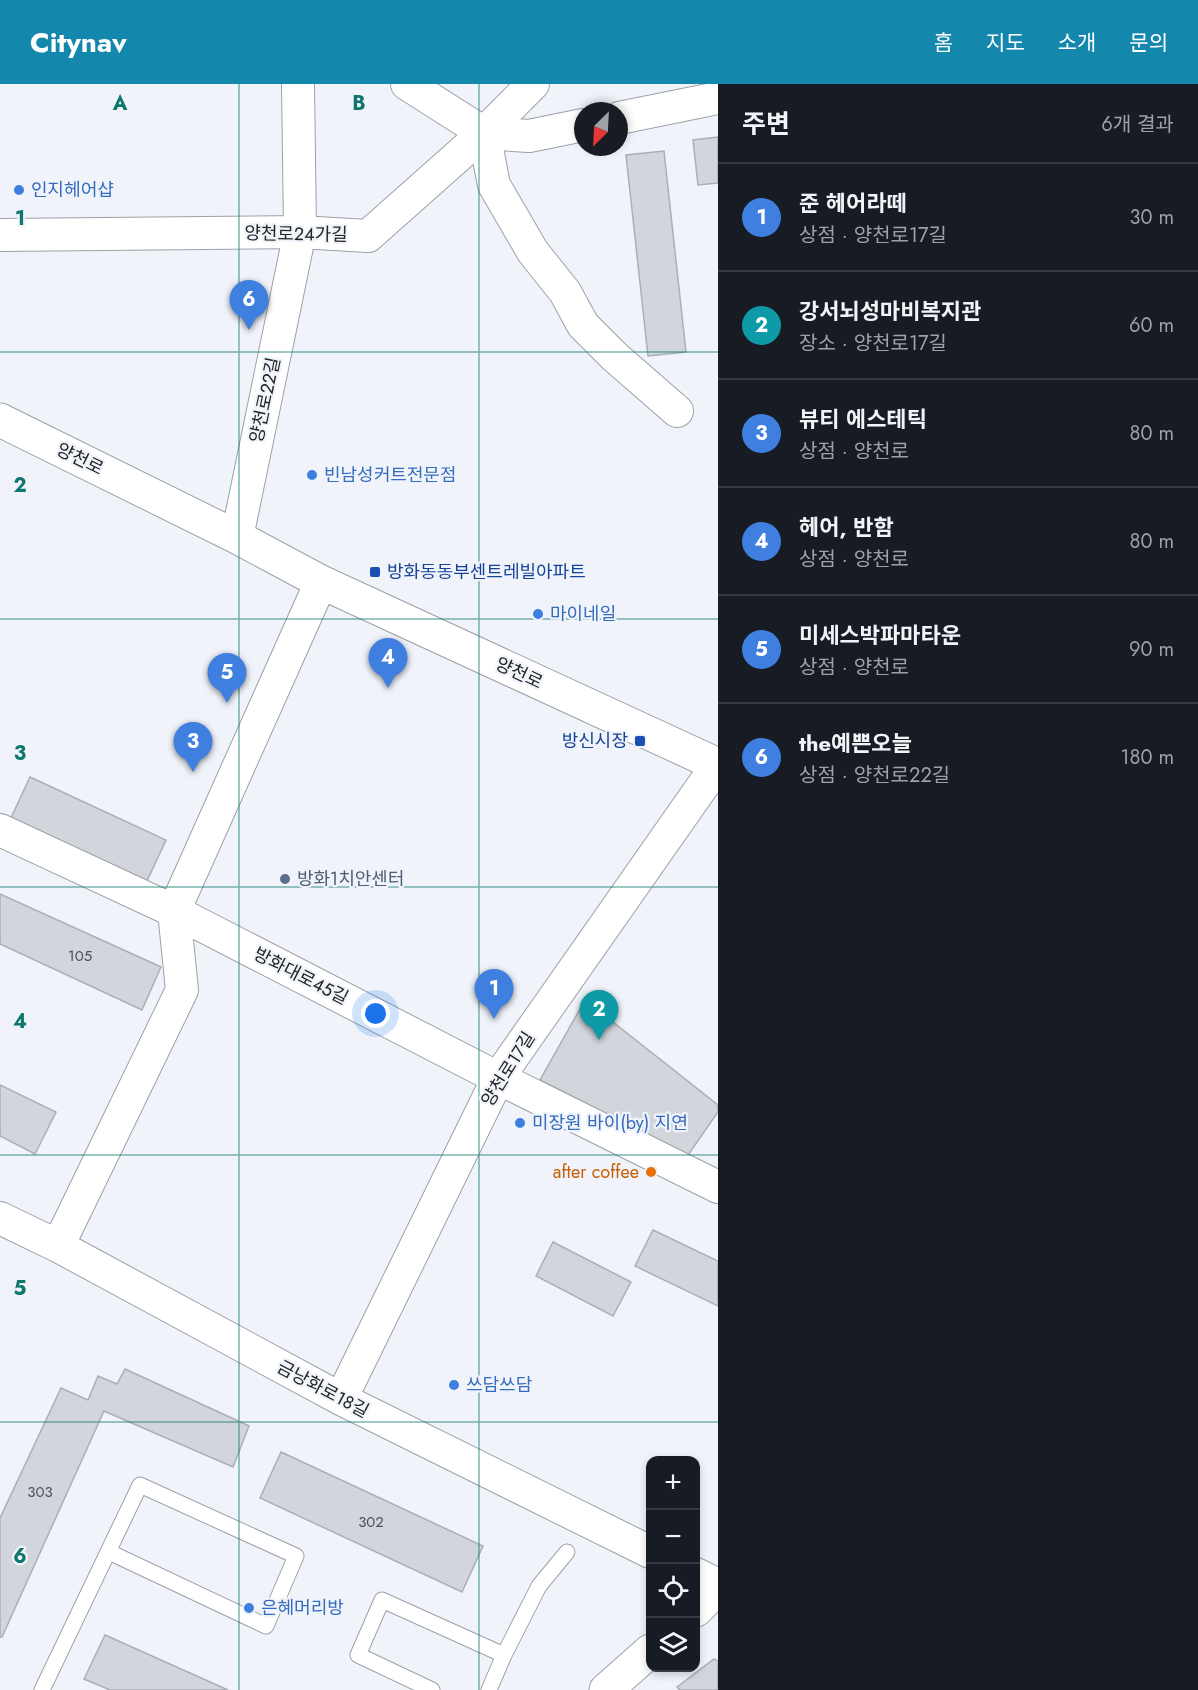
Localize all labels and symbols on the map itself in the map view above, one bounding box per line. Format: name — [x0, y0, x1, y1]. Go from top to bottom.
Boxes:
text: A — [112, 89, 128, 118]
text: B — [352, 89, 366, 118]
north arrow — [574, 102, 628, 156]
place label: 인지헤어샵 — [31, 177, 114, 203]
marker: 인지헤어샵 — [12, 183, 26, 197]
text: 1 — [15, 204, 25, 233]
street label: 양천로24가길 — [244, 220, 348, 248]
pin: 6 — [230, 280, 268, 330]
street label: 양천로22길 — [243, 355, 287, 445]
street label: 양천로 — [52, 436, 108, 482]
place label: 빈남성커트전문점 — [324, 462, 456, 488]
marker: 빈남성커트전문점 — [305, 468, 319, 482]
text: 2 — [13, 471, 27, 500]
place label: 방화동동부센트레빌아파트 — [387, 559, 586, 585]
marker: 방화동동부센트레빌아파트 — [368, 565, 382, 579]
place label: 마이네일 — [550, 601, 616, 627]
marker: 마이네일 — [531, 607, 545, 621]
pin: 4 — [368, 638, 408, 688]
street label: 양천로 — [491, 651, 547, 695]
pin: 5 — [208, 654, 246, 703]
pin: 3 — [174, 722, 212, 772]
place label: 방신시장 — [562, 728, 628, 754]
marker: 방신시장 — [633, 734, 647, 748]
text: 3 — [14, 739, 26, 768]
place label: 방화1치안센터 — [297, 866, 404, 892]
marker: 방화1치안센터 — [278, 872, 292, 886]
street label: 방화대로45길 — [249, 941, 353, 1011]
house number: 105 — [68, 945, 92, 967]
pin: 1 — [474, 970, 514, 1019]
pin: 2 — [580, 990, 618, 1040]
your location — [361, 999, 390, 1028]
text: 4 — [13, 1007, 27, 1036]
street label: 양천로17길 — [475, 1027, 541, 1111]
place label: 미장원 바이(by) 지연 — [532, 1110, 688, 1136]
marker: 미장원 바이(by) 지연 — [513, 1116, 527, 1130]
place label: after coffee — [553, 1159, 639, 1185]
marker: after coffee — [644, 1165, 658, 1179]
text: 5 — [14, 1274, 27, 1303]
street label: 금낭화로18길 — [272, 1354, 374, 1424]
place label: 쓰담쓰담 — [466, 1372, 532, 1398]
marker: 쓰담쓰담 — [447, 1378, 461, 1392]
house number: 303 — [27, 1481, 53, 1503]
house number: 302 — [358, 1511, 384, 1533]
text: 6 — [13, 1542, 27, 1571]
place label: 은혜머리방 — [261, 1595, 344, 1621]
marker: 은혜머리방 — [242, 1601, 256, 1615]

